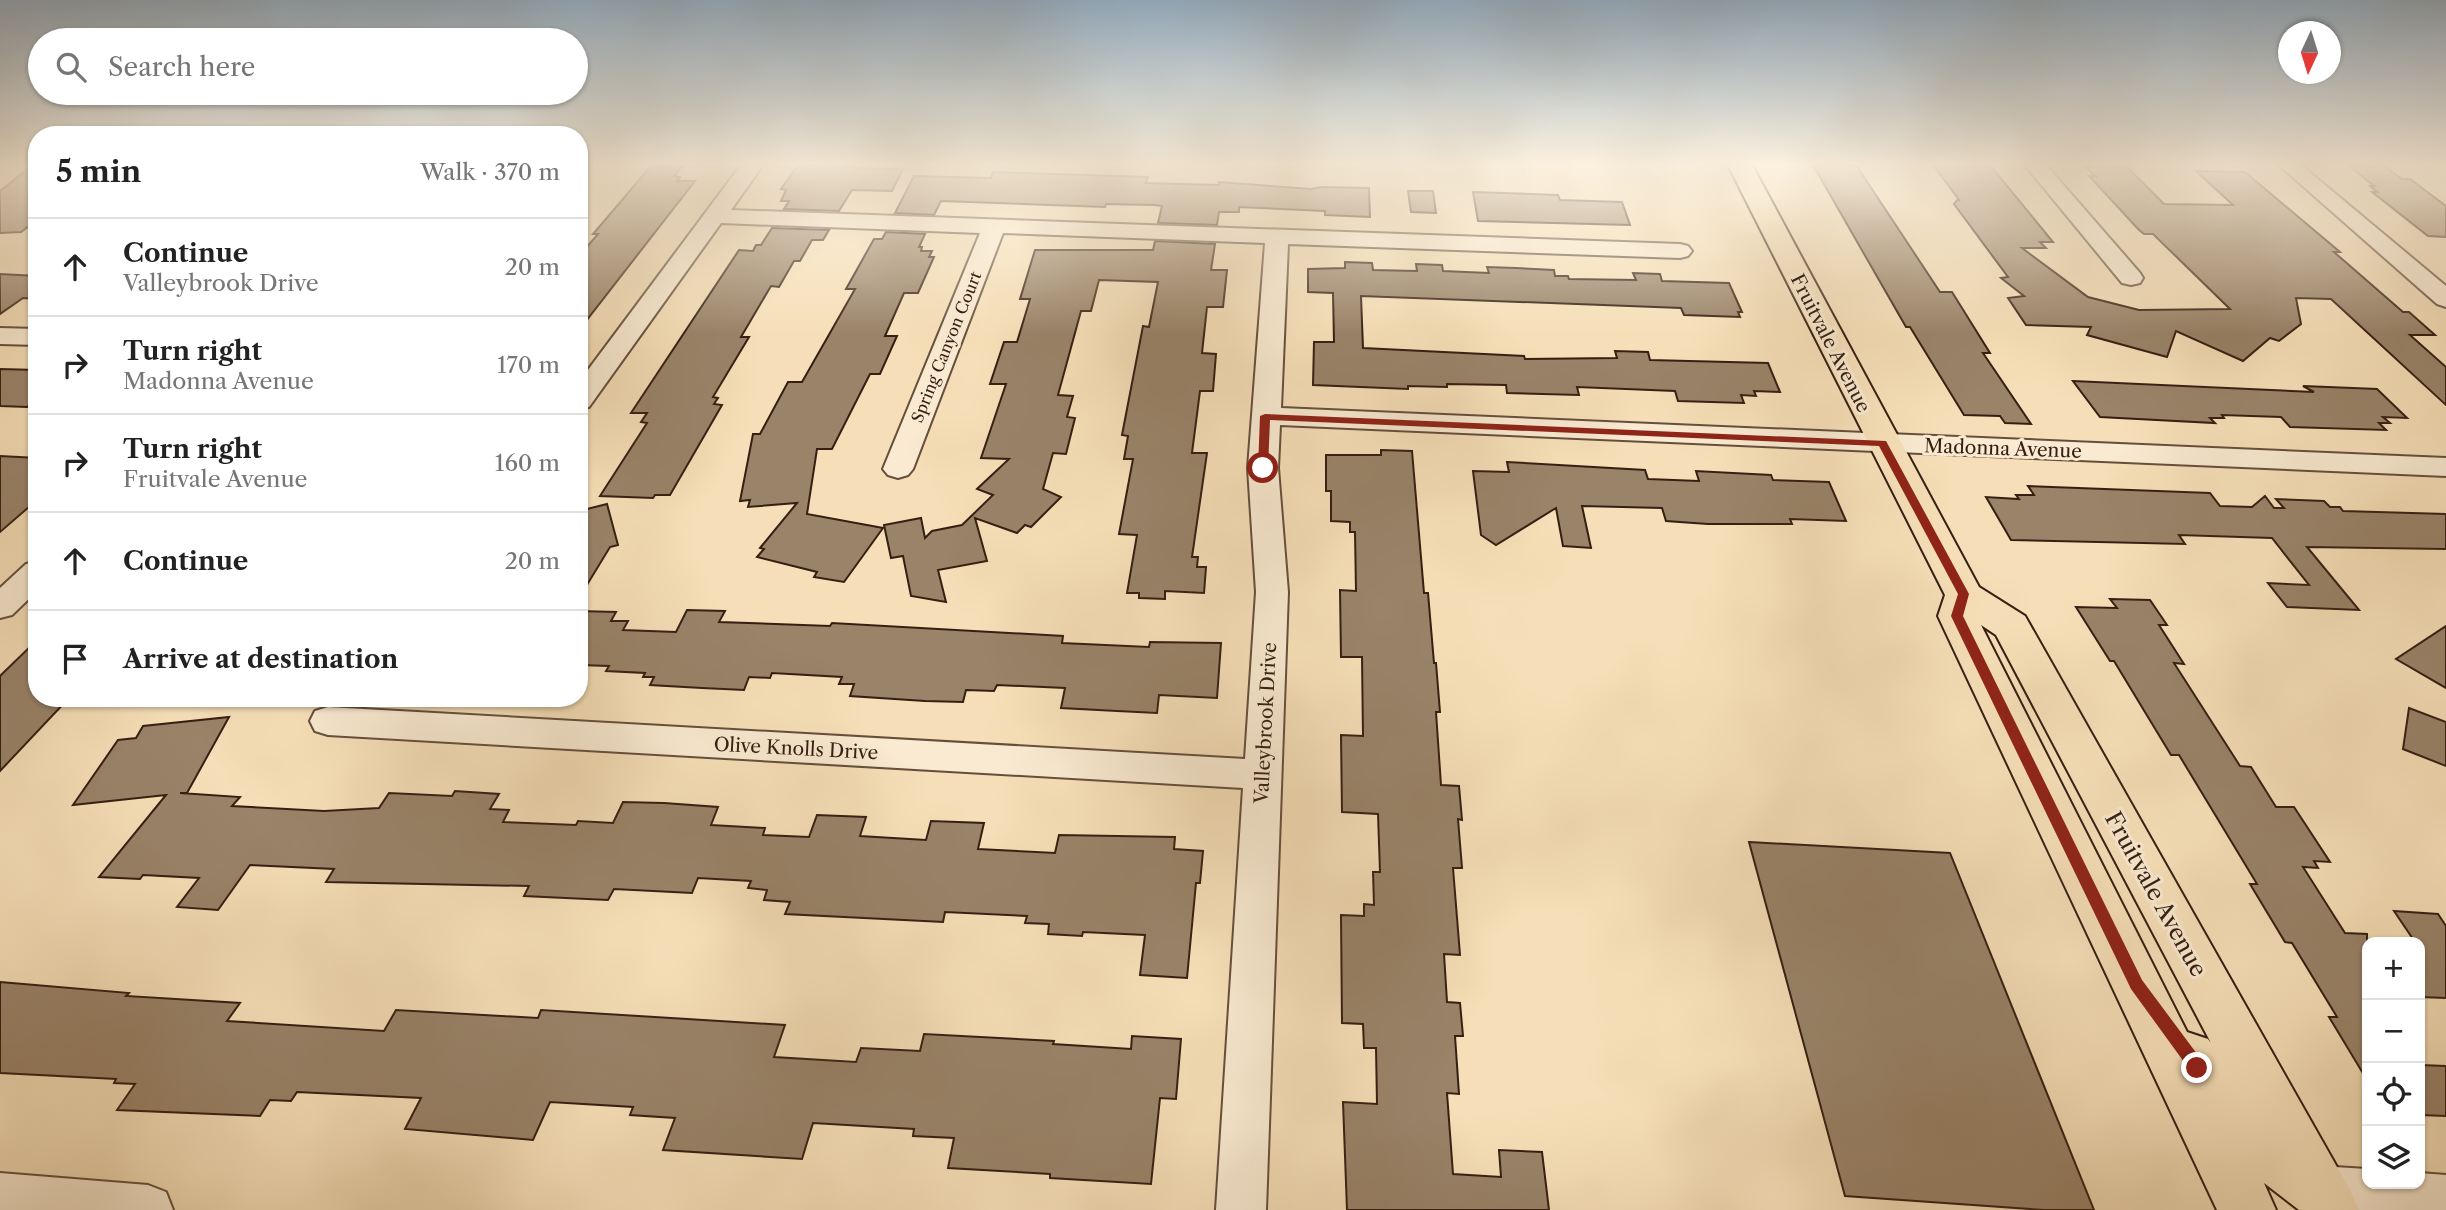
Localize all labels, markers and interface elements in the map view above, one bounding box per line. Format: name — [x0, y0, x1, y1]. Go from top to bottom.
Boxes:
north arrow — [2278, 21, 2341, 84]
search box — [28, 28, 588, 105]
icon: search — [52, 48, 90, 86]
text: Search here — [108, 51, 255, 83]
text: 5 min — [56, 153, 141, 190]
text: Walk · 370 m — [420, 158, 560, 186]
text: Continue — [123, 237, 248, 269]
icon: ahead — [56, 248, 94, 286]
text: 20 m — [505, 253, 560, 281]
street label: Spring Canyon Court — [907, 268, 986, 425]
text: Valleybrook Drive — [123, 269, 319, 297]
street label: Fruitvale Avenue — [1786, 270, 1875, 416]
text: Turn right — [123, 335, 262, 367]
icon: right — [56, 346, 94, 384]
text: 170 m — [497, 351, 560, 379]
text: Madonna Avenue — [123, 367, 314, 395]
text: Turn right — [123, 433, 262, 465]
street label: Madonna Avenue — [1924, 434, 2082, 463]
icon: right — [56, 444, 94, 482]
text: 160 m — [495, 449, 560, 477]
route start — [1247, 452, 1278, 483]
text: Fruitvale Avenue — [123, 465, 307, 493]
icon: ahead — [56, 542, 94, 580]
text: Continue — [123, 545, 248, 577]
text: 20 m — [505, 547, 560, 575]
icon: arrive — [56, 640, 94, 678]
street label: Valleybrook Drive — [1250, 642, 1281, 805]
text: Arrive at destination — [123, 643, 398, 675]
street label: Olive Knolls Drive — [713, 733, 879, 764]
street label: Fruitvale Avenue — [2099, 807, 2213, 981]
map controls — [2362, 937, 2425, 1189]
button: + — [2362, 937, 2425, 1000]
button: − — [2362, 1000, 2425, 1063]
route end — [2181, 1052, 2212, 1083]
button: locate — [2362, 1063, 2425, 1126]
button: layers — [2362, 1126, 2425, 1189]

